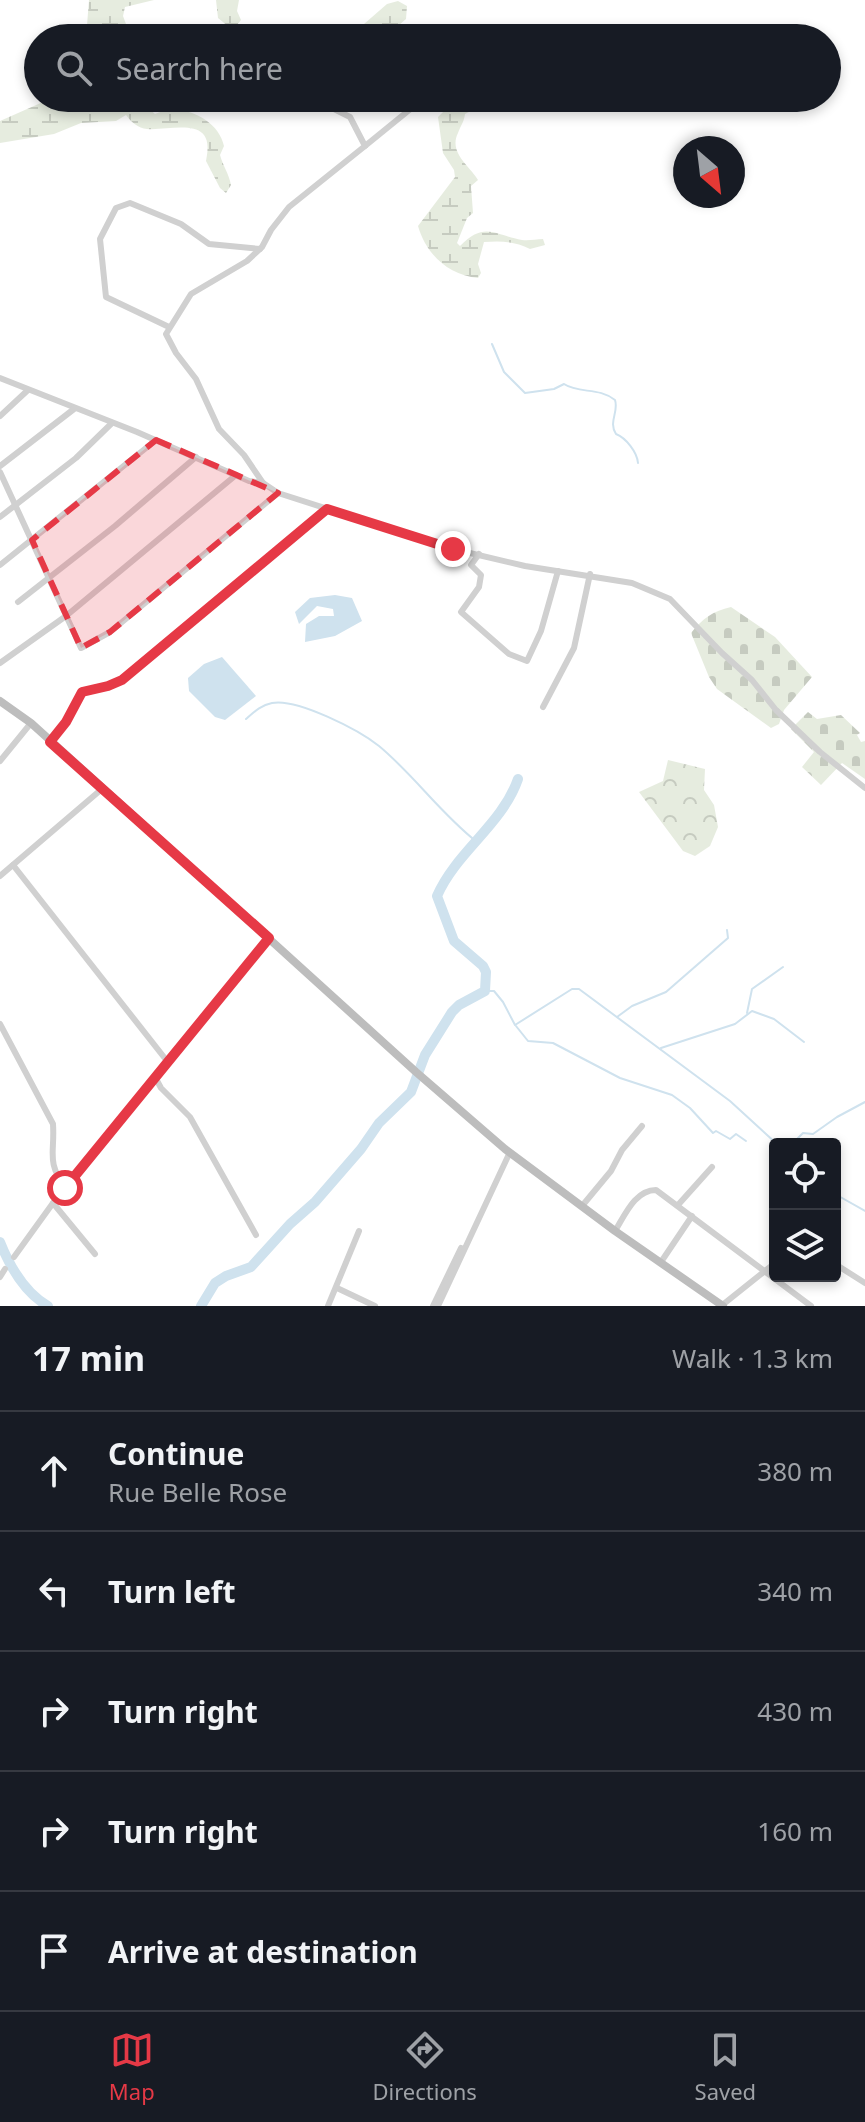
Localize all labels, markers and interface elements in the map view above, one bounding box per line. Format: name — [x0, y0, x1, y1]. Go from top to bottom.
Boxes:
search box — [24, 24, 841, 112]
icon: search — [52, 46, 96, 90]
text: Search here — [116, 48, 283, 89]
north arrow — [673, 136, 745, 208]
route end — [435, 531, 471, 567]
map controls — [769, 1138, 841, 1282]
button: locate — [769, 1138, 841, 1210]
route start — [47, 1170, 83, 1206]
button: layers — [769, 1210, 841, 1282]
text: 17 min — [32, 1335, 145, 1381]
text: Walk · 1.3 km — [672, 1340, 833, 1376]
text: Continue — [108, 1433, 244, 1474]
icon: ahead — [32, 1449, 76, 1493]
text: 380 m — [757, 1453, 833, 1489]
text: Rue Belle Rose — [108, 1474, 287, 1510]
icon: left — [32, 1569, 76, 1613]
text: Turn left — [108, 1571, 236, 1612]
text: 340 m — [757, 1573, 833, 1609]
icon: right — [32, 1689, 76, 1733]
text: Turn right — [108, 1691, 258, 1732]
text: 430 m — [757, 1693, 833, 1729]
icon: right — [32, 1809, 76, 1853]
text: Turn right — [108, 1811, 258, 1852]
text: 160 m — [757, 1813, 833, 1849]
icon: arrive — [32, 1929, 76, 1973]
text: Arrive at destination — [108, 1931, 418, 1972]
tab: Map — [109, 2028, 155, 2106]
tab: Directions — [372, 2028, 477, 2106]
tab: Saved — [695, 2028, 756, 2106]

